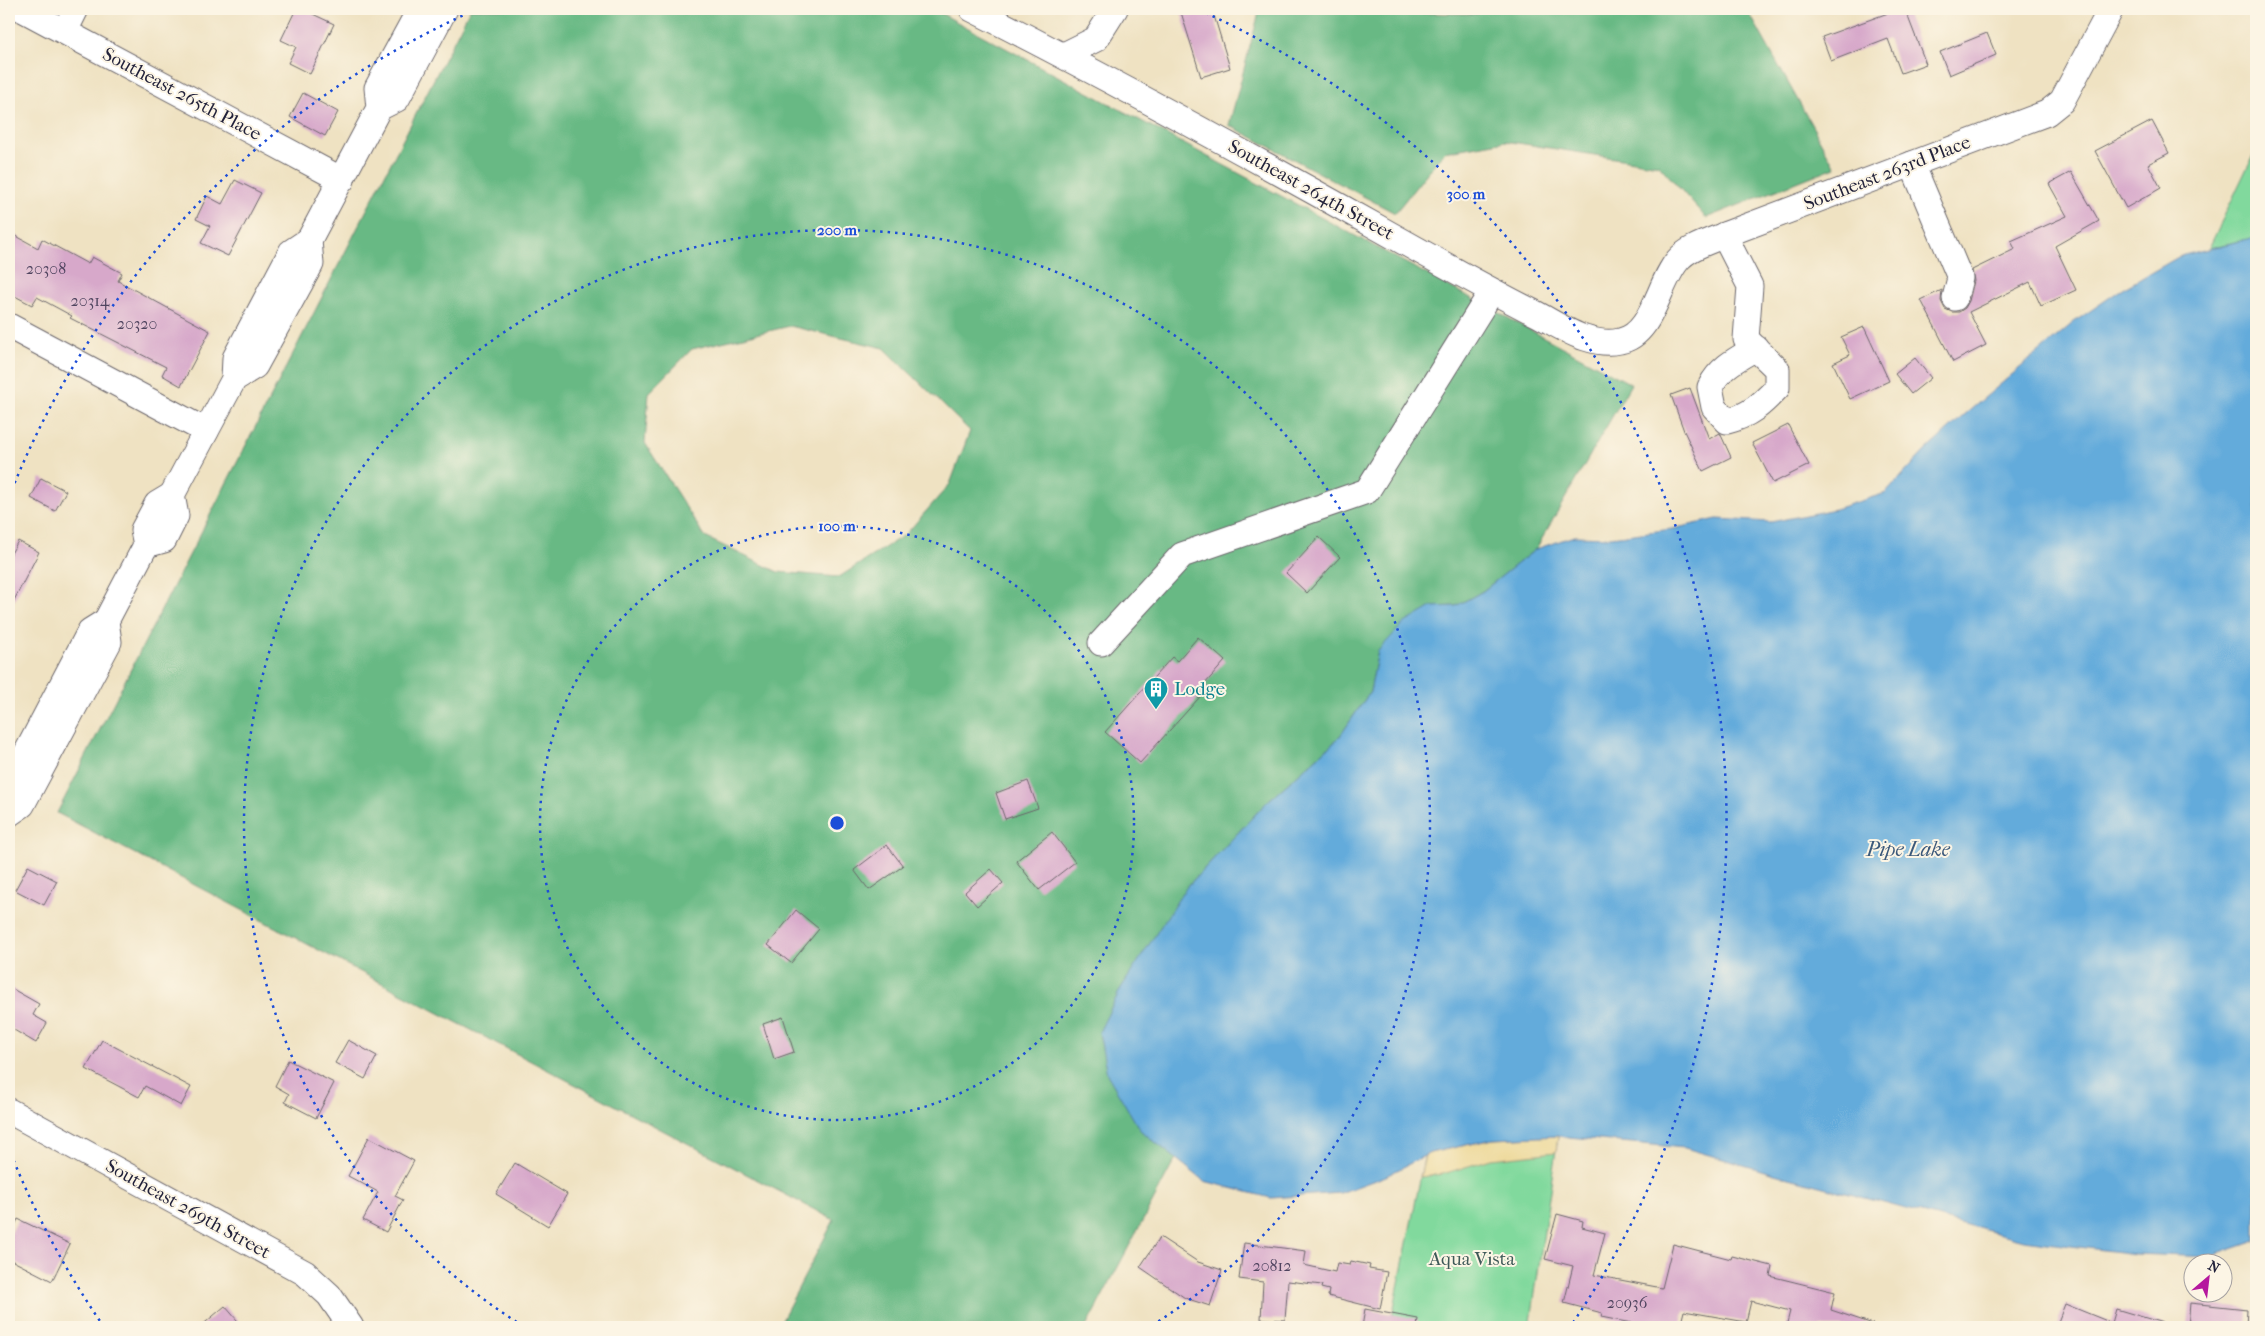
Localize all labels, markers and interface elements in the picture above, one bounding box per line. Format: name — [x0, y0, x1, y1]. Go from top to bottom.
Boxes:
street label: Southeast 265th Place — [99, 43, 265, 145]
street label: Southeast 263rd Place — [1801, 131, 1973, 215]
street label: Southeast 264th Street — [1224, 135, 1398, 245]
text: 300 m — [1447, 185, 1486, 203]
text: 200 m — [817, 221, 857, 239]
house number: 20308 — [26, 259, 66, 278]
house number: 20314 — [71, 291, 110, 310]
house number: 20320 — [117, 314, 157, 333]
text: 100 m — [818, 517, 856, 535]
building icon: Lodge — [1143, 676, 1169, 710]
place label: Lodge — [1174, 678, 1225, 700]
centre of rings — [828, 814, 846, 832]
water label: Pipe Lake — [1865, 838, 1951, 861]
street label: Southeast 269th Street — [102, 1155, 274, 1264]
park label: Aqua Vista — [1428, 1248, 1515, 1270]
north arrow — [2182, 1254, 2232, 1304]
house number: 20812 — [1252, 1256, 1292, 1275]
text: N — [2205, 1257, 2223, 1277]
house number: 20936 — [1607, 1293, 1648, 1312]

